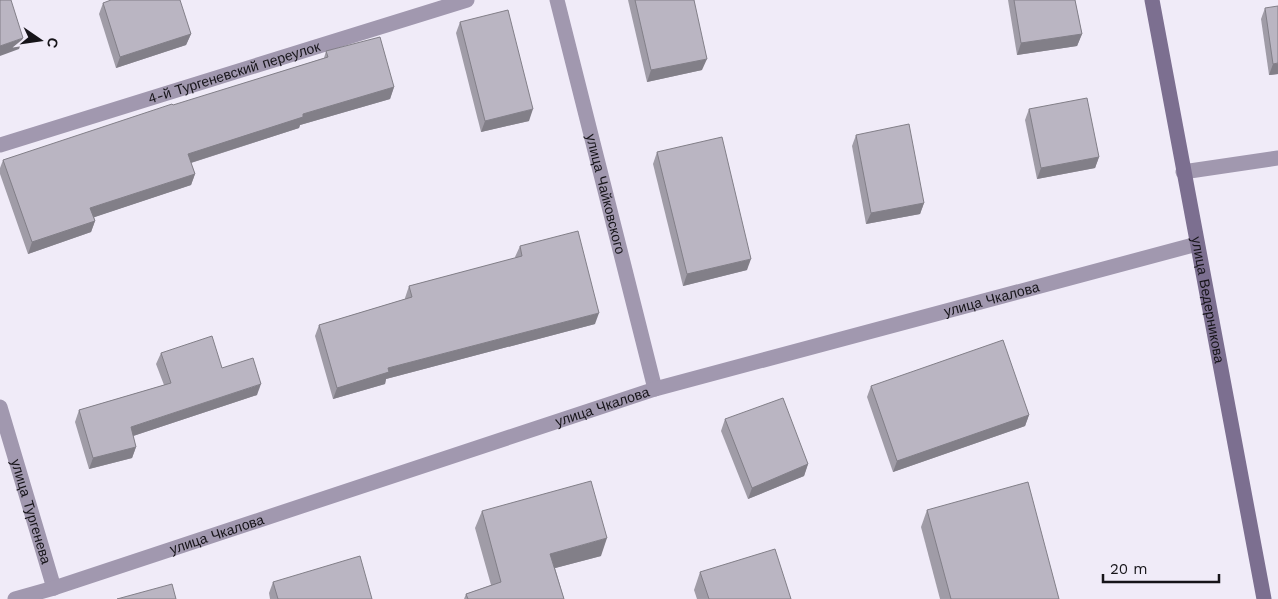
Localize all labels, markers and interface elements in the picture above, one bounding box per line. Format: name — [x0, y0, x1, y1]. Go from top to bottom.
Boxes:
north arrow — [15, 15, 65, 65]
text: С — [44, 36, 62, 50]
street label: 4-й Тургеневский переулок — [146, 38, 323, 107]
street label: улица Чайковского — [583, 132, 629, 256]
street label: улица Ведерникова — [1188, 235, 1228, 365]
street label: улица Чкалова — [942, 279, 1041, 319]
street label: улица Чкалова — [553, 383, 651, 429]
street label: улица Тургенева — [8, 457, 54, 566]
street label: улица Чкалова — [168, 511, 266, 557]
scale bar — [1103, 552, 1219, 584]
text: 20 m — [1110, 560, 1148, 578]

